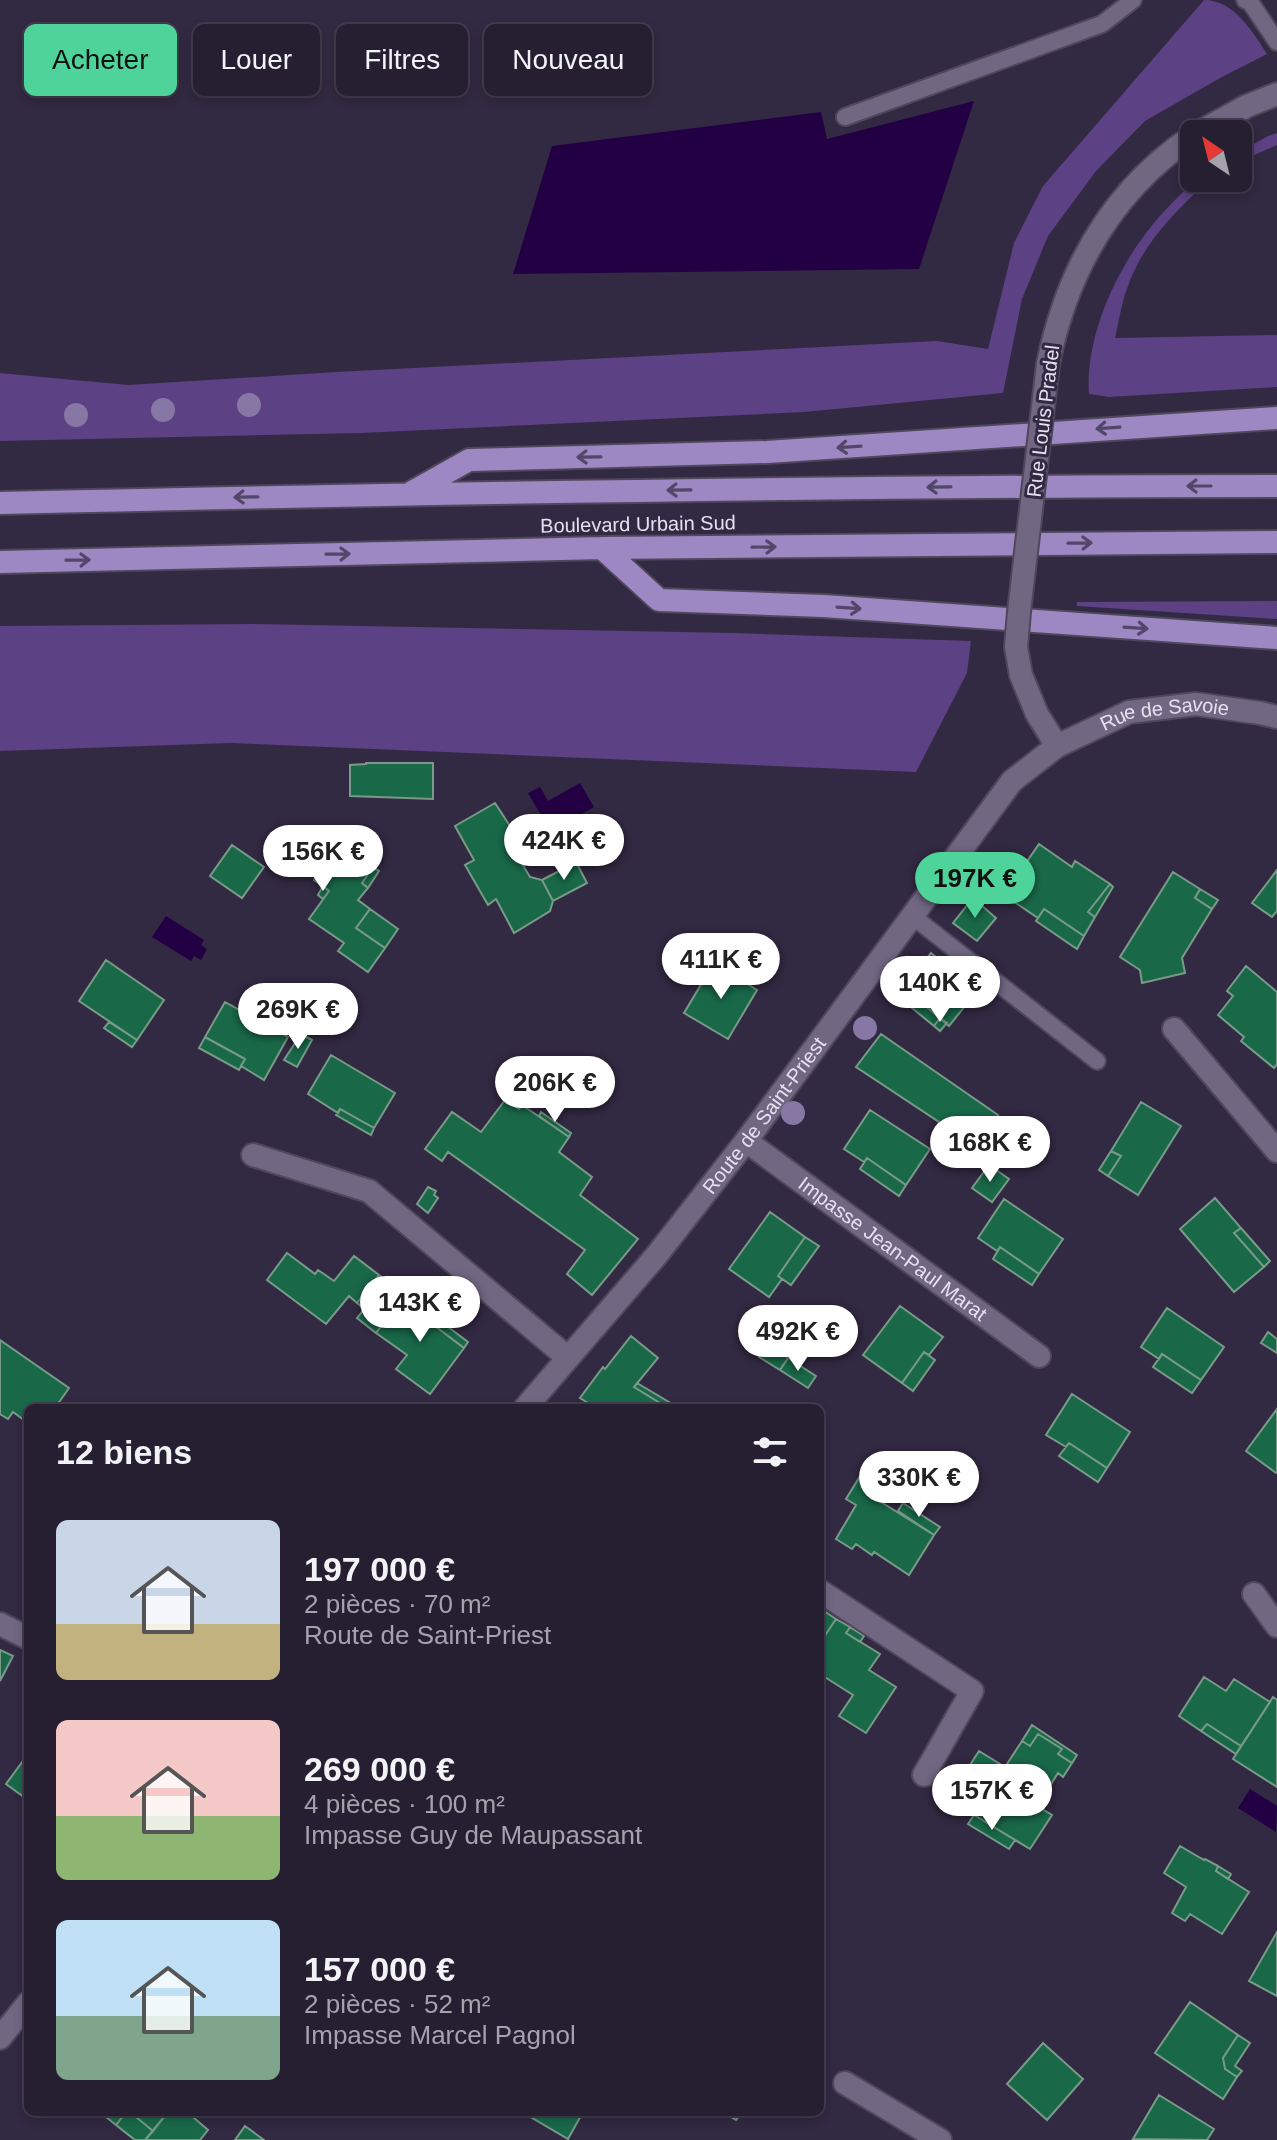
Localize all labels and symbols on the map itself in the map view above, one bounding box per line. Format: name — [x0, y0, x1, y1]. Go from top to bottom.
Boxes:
north arrow — [1180, 120, 1252, 192]
street label: Rue Louis Pradel — [1023, 344, 1063, 498]
one-way arrow — [1096, 421, 1122, 436]
one-way arrow — [836, 440, 863, 455]
one-way arrow — [576, 449, 603, 464]
one-way arrow — [1186, 478, 1213, 494]
one-way arrow — [926, 479, 953, 495]
one-way arrow — [666, 483, 693, 498]
one-way arrow — [233, 490, 260, 505]
street label: Boulevard Urbain Sud — [540, 511, 736, 537]
one-way arrow — [1066, 535, 1093, 551]
one-way arrow — [750, 539, 777, 554]
one-way arrow — [324, 547, 351, 562]
one-way arrow — [64, 552, 91, 568]
one-way arrow — [835, 601, 862, 616]
one-way arrow — [1123, 621, 1149, 636]
street label: Rue de Savoie — [1097, 693, 1230, 735]
pin: 424K € — [499, 814, 629, 882]
pin: 156K € — [258, 825, 388, 893]
pin: 197K € — [910, 852, 1040, 920]
pin: 411K € — [656, 933, 786, 1001]
pin: 140K € — [875, 956, 1005, 1024]
pin: 269K € — [233, 983, 363, 1051]
street label: Route de Saint-Priest — [698, 1032, 830, 1198]
pin: 206K € — [490, 1056, 620, 1124]
pin: 168K € — [925, 1116, 1055, 1184]
street label: Impasse Jean-Paul Marat — [794, 1172, 991, 1325]
pin: 143K € — [355, 1276, 485, 1344]
pin: 492K € — [733, 1305, 863, 1373]
pin: 330K € — [854, 1451, 984, 1519]
pin: 157K € — [927, 1764, 1057, 1832]

